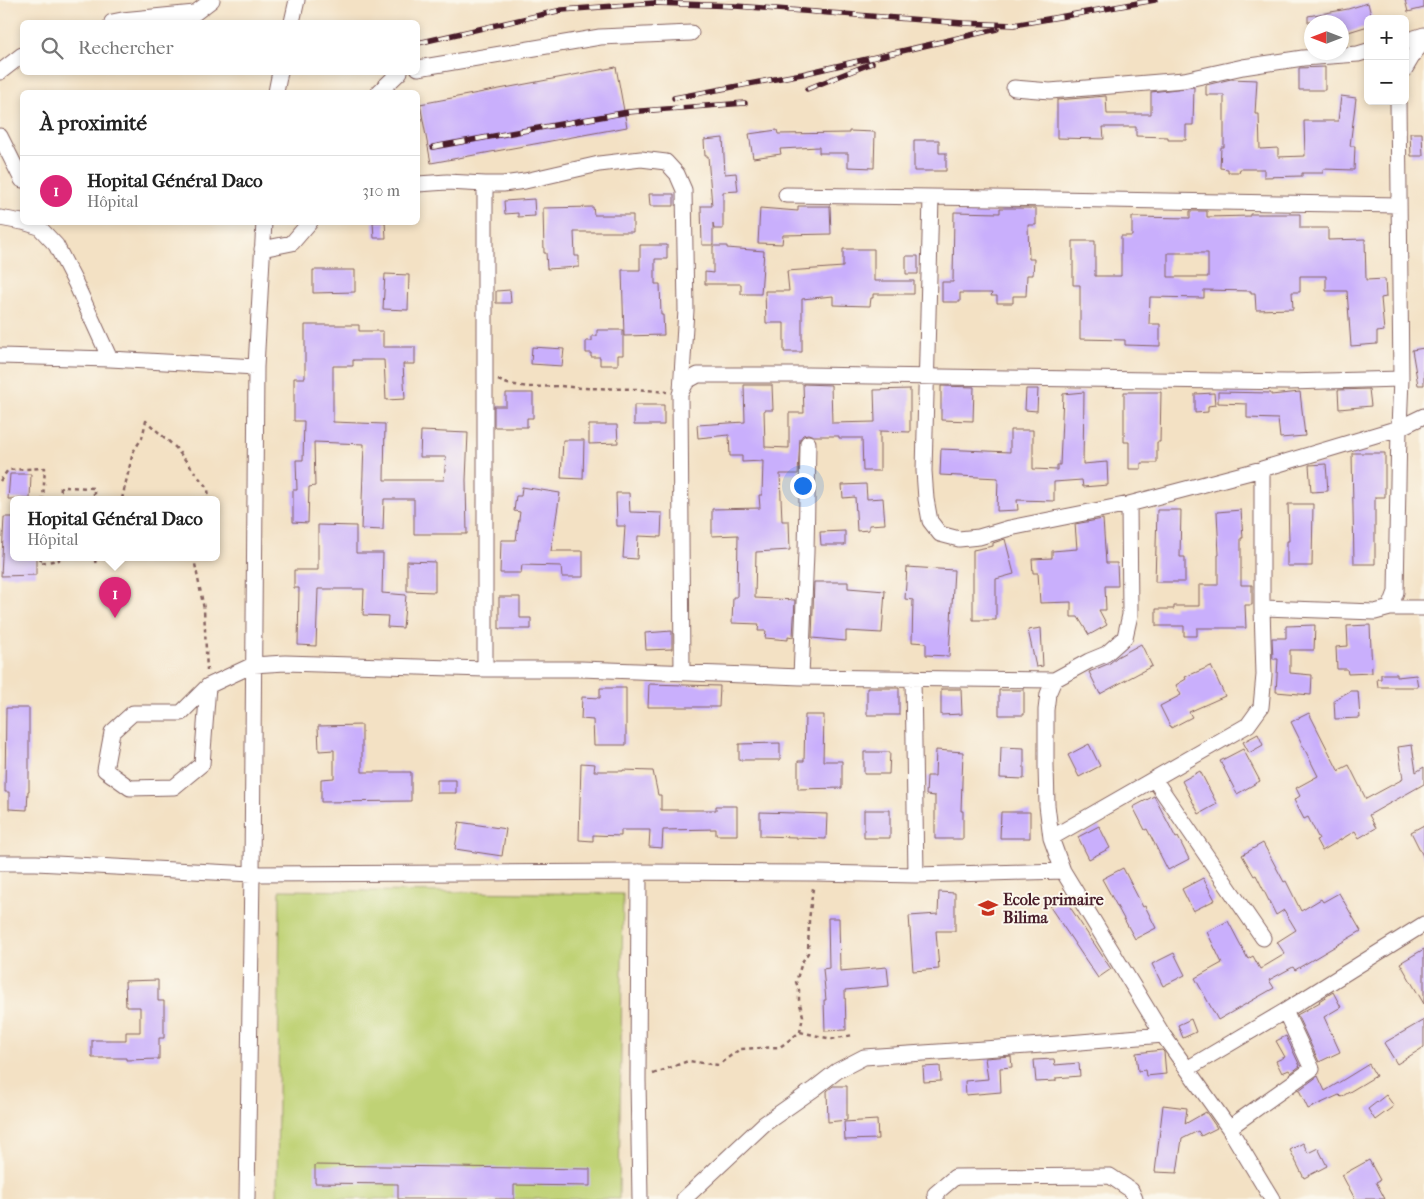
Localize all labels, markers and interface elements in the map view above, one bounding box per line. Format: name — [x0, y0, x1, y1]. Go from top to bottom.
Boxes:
north arrow — [1304, 15, 1349, 60]
map controls — [1364, 15, 1409, 105]
button: + — [1364, 15, 1409, 60]
search box — [20, 20, 420, 75]
icon: search — [38, 34, 66, 62]
text: Rechercher — [78, 37, 174, 59]
button: − — [1364, 60, 1409, 105]
text: À proximité — [40, 111, 147, 135]
text: Hopital Général Daco — [87, 170, 263, 192]
text: 1 — [53, 181, 59, 200]
text: 310 m — [362, 181, 400, 200]
text: Hôpital — [87, 192, 138, 211]
your location — [790, 473, 816, 499]
popup — [10, 496, 220, 561]
text: Hopital Général Daco — [27, 508, 203, 530]
text: Hôpital — [27, 530, 78, 549]
pin: 1 — [99, 577, 131, 618]
place label: Ecole primaire Bilima — [1003, 890, 1104, 927]
school or university icon: Ecole primaire Bilima — [977, 897, 999, 919]

